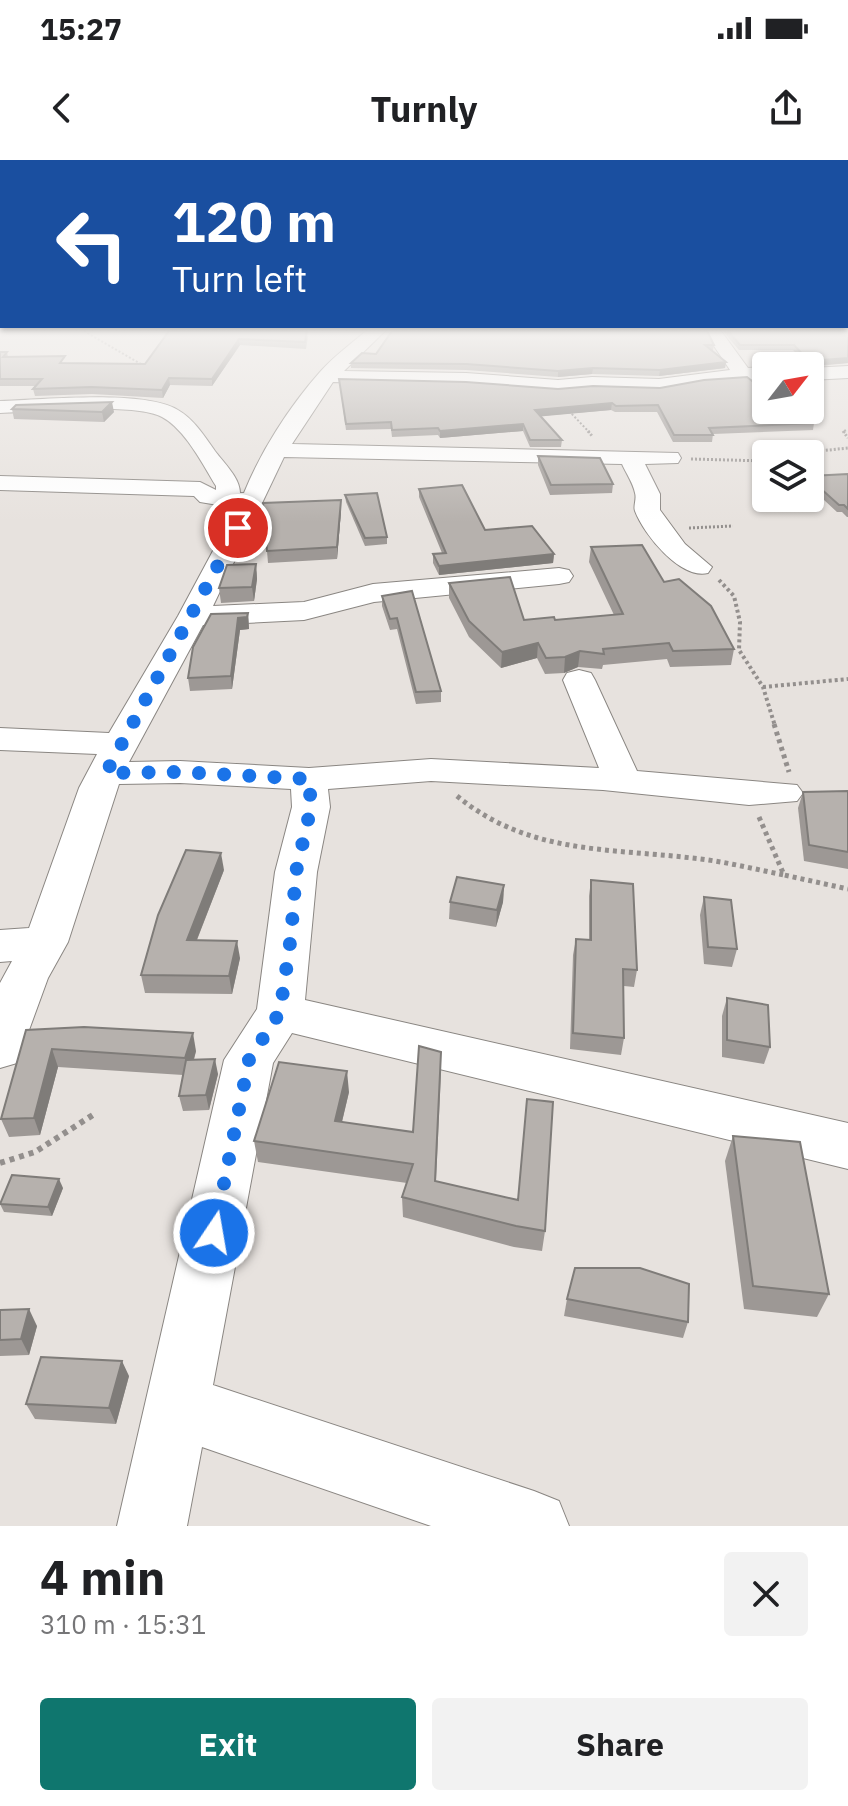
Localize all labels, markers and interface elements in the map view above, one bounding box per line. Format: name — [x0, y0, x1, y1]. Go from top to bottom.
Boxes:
text: 15:27 — [40, 9, 122, 48]
text: Turnly — [371, 85, 477, 132]
icon: back — [40, 86, 84, 130]
icon: share — [764, 86, 808, 130]
text: 120 m — [172, 185, 336, 257]
icon: left — [40, 192, 144, 296]
text: Turn left — [172, 255, 307, 302]
north arrow — [752, 352, 824, 424]
map controls — [752, 352, 824, 512]
button: layers — [752, 440, 824, 512]
pin — [204, 494, 272, 562]
icon: arrive — [216, 506, 260, 550]
position arrow — [172, 1191, 256, 1275]
text: 4 min — [40, 1546, 165, 1608]
button: close — [724, 1552, 808, 1636]
text: 310 m · 15:31 — [40, 1607, 206, 1641]
button: Exit — [40, 1698, 416, 1790]
button: Share — [432, 1698, 808, 1790]

